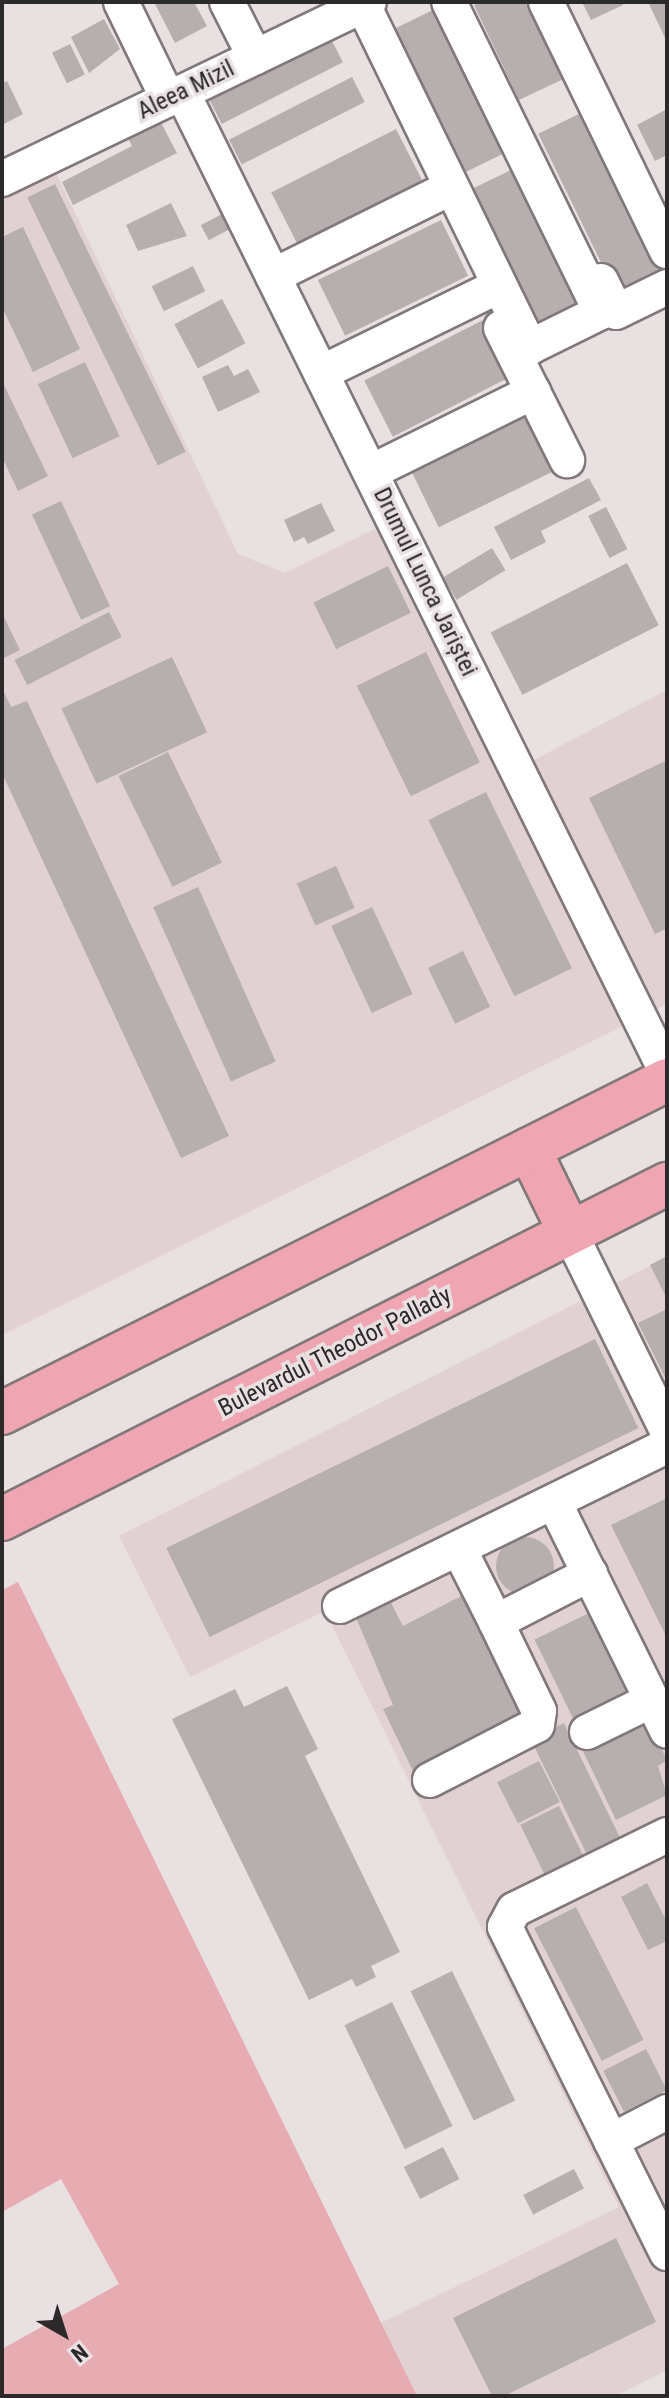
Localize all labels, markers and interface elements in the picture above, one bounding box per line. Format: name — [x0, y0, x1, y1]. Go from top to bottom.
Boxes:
street label: Aleea Mizil — [133, 54, 239, 126]
street label: Drumul Lunca Jariștei — [367, 483, 483, 681]
street label: Bulevardul Theodor Pallady — [214, 1281, 456, 1423]
north arrow — [24, 2294, 104, 2374]
text: N — [66, 2339, 93, 2367]

